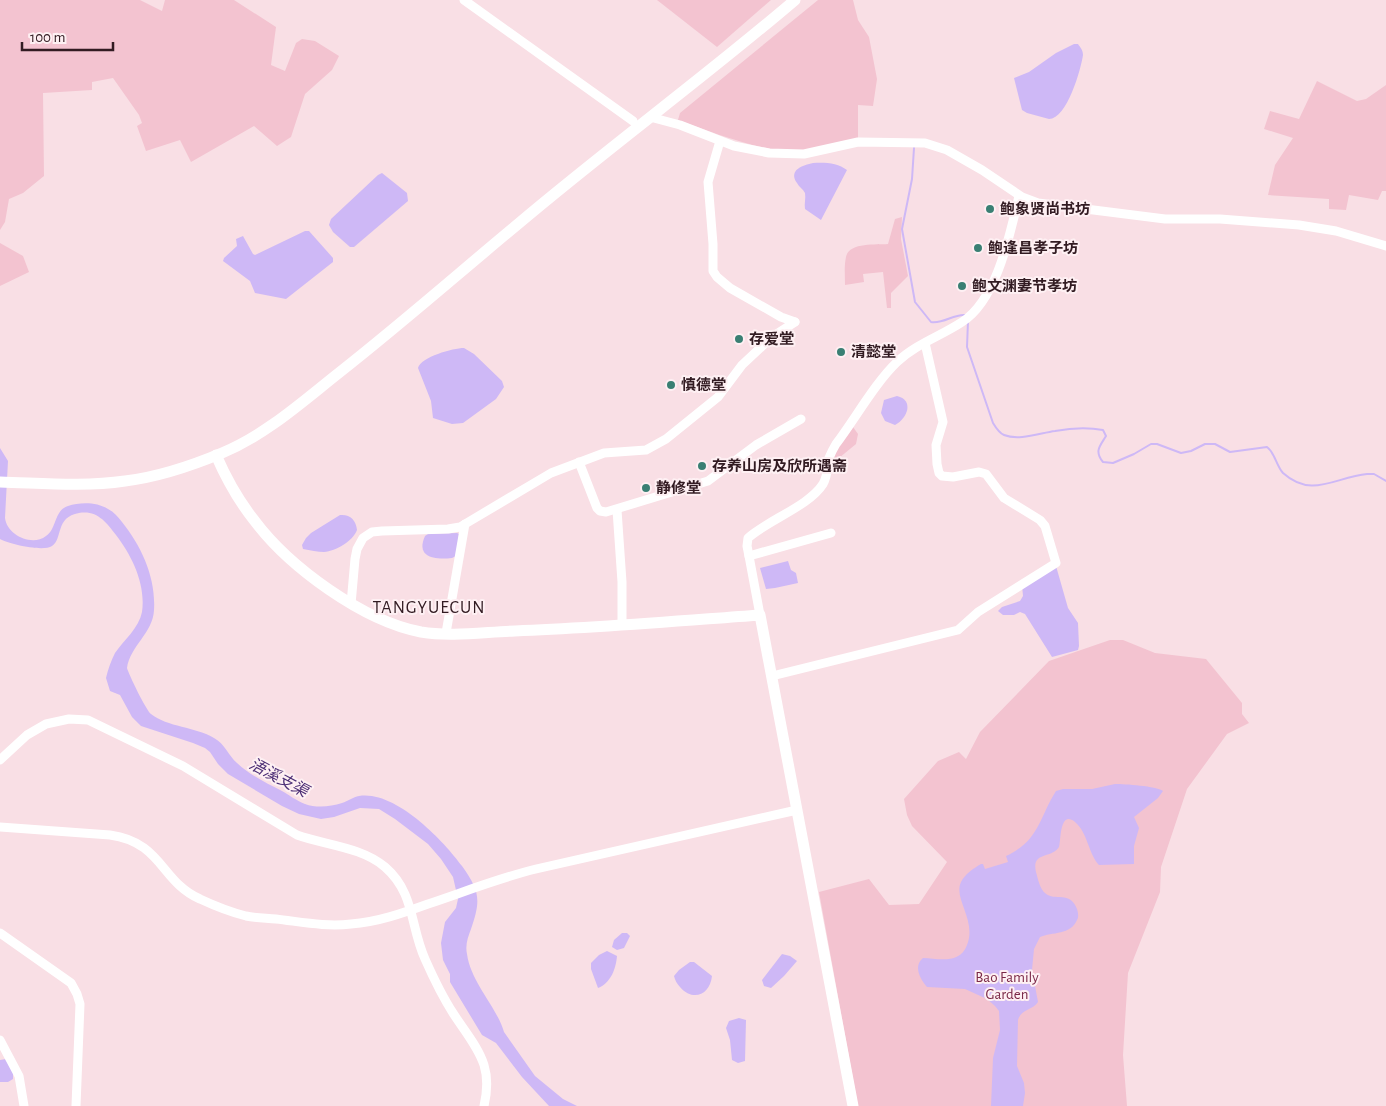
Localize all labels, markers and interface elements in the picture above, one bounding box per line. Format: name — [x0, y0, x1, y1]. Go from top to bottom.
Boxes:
scale bar — [22, 20, 114, 52]
text: 100 m — [30, 30, 65, 45]
place label: 鲍象贤尚书坊 — [1000, 200, 1090, 217]
marker: 鲍象贤尚书坊 — [984, 203, 996, 215]
place label: 鲍逢昌孝子坊 — [988, 239, 1078, 256]
marker: 鲍逢昌孝子坊 — [972, 242, 984, 254]
place label: 鲍文渊妻节孝坊 — [972, 278, 1077, 294]
marker: 鲍文渊妻节孝坊 — [956, 280, 968, 292]
place label: 存爱堂 — [749, 331, 794, 347]
marker: 存爱堂 — [733, 333, 745, 345]
place label: 清懿堂 — [851, 344, 896, 360]
marker: 清懿堂 — [835, 346, 847, 358]
place label: 慎德堂 — [681, 376, 726, 393]
marker: 慎德堂 — [665, 379, 677, 391]
place label: 存养山房及欣所遇斋 — [712, 458, 847, 474]
marker: 存养山房及欣所遇斋 — [696, 460, 708, 472]
place label: 静修堂 — [656, 480, 701, 496]
marker: 静修堂 — [640, 482, 652, 494]
district label: TANGYUECUN — [372, 599, 486, 617]
water label: 浯溪支渠 — [247, 755, 313, 801]
park label: Bao Family Garden — [975, 970, 1039, 1002]

